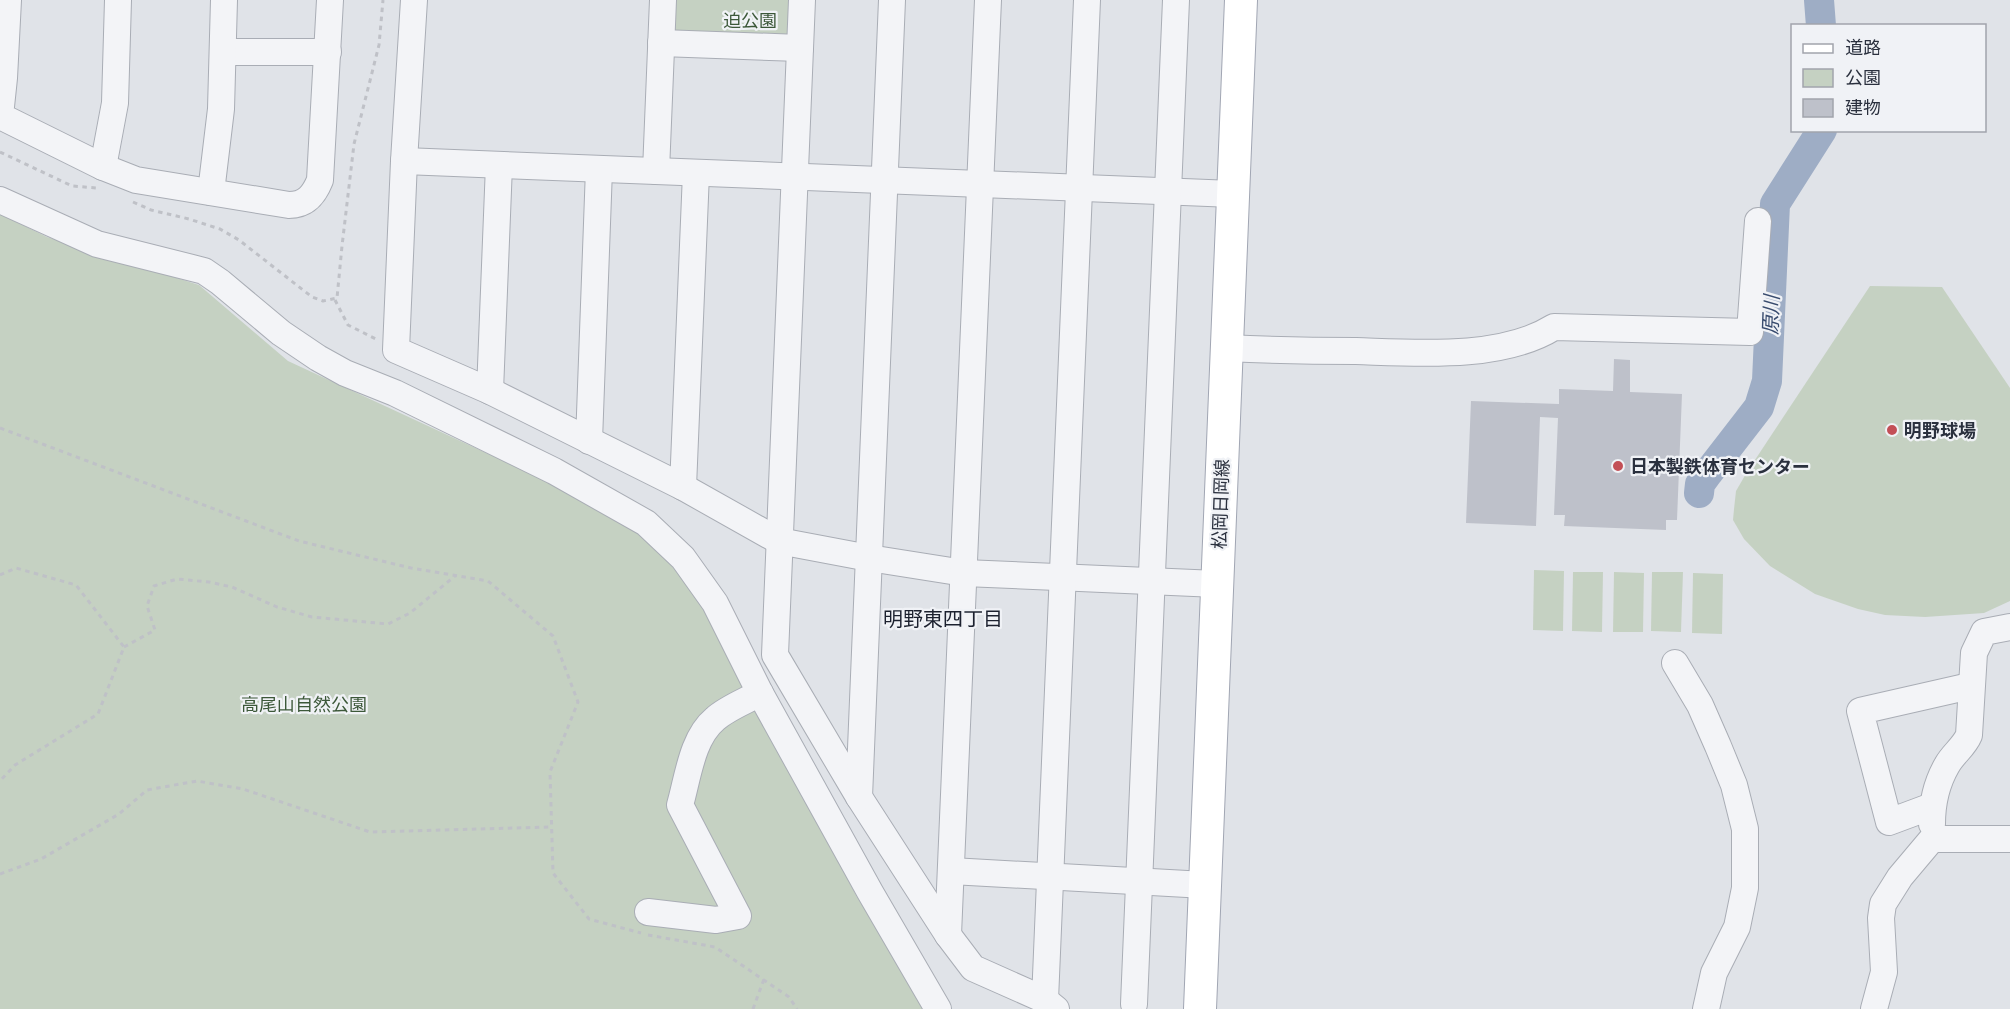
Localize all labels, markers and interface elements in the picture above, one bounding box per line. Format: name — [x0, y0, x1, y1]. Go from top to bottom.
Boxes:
park label: 迫公園 — [723, 9, 777, 31]
legend — [1791, 24, 1986, 132]
text: 道路 — [1845, 36, 1881, 58]
text: 公園 — [1845, 66, 1881, 88]
text: 建物 — [1845, 96, 1881, 118]
water label: 原川 — [1757, 293, 1783, 335]
place label: 明野球場 — [1904, 419, 1976, 441]
marker: 明野球場 — [1885, 423, 1899, 437]
place label: 日本製鉄体育センター — [1630, 455, 1810, 477]
street label: 松岡日岡線 — [1207, 459, 1233, 549]
marker: 日本製鉄体育センター — [1611, 459, 1625, 473]
district label: 明野東四丁目 — [883, 606, 1003, 630]
park label: 高尾山自然公園 — [241, 693, 367, 715]

